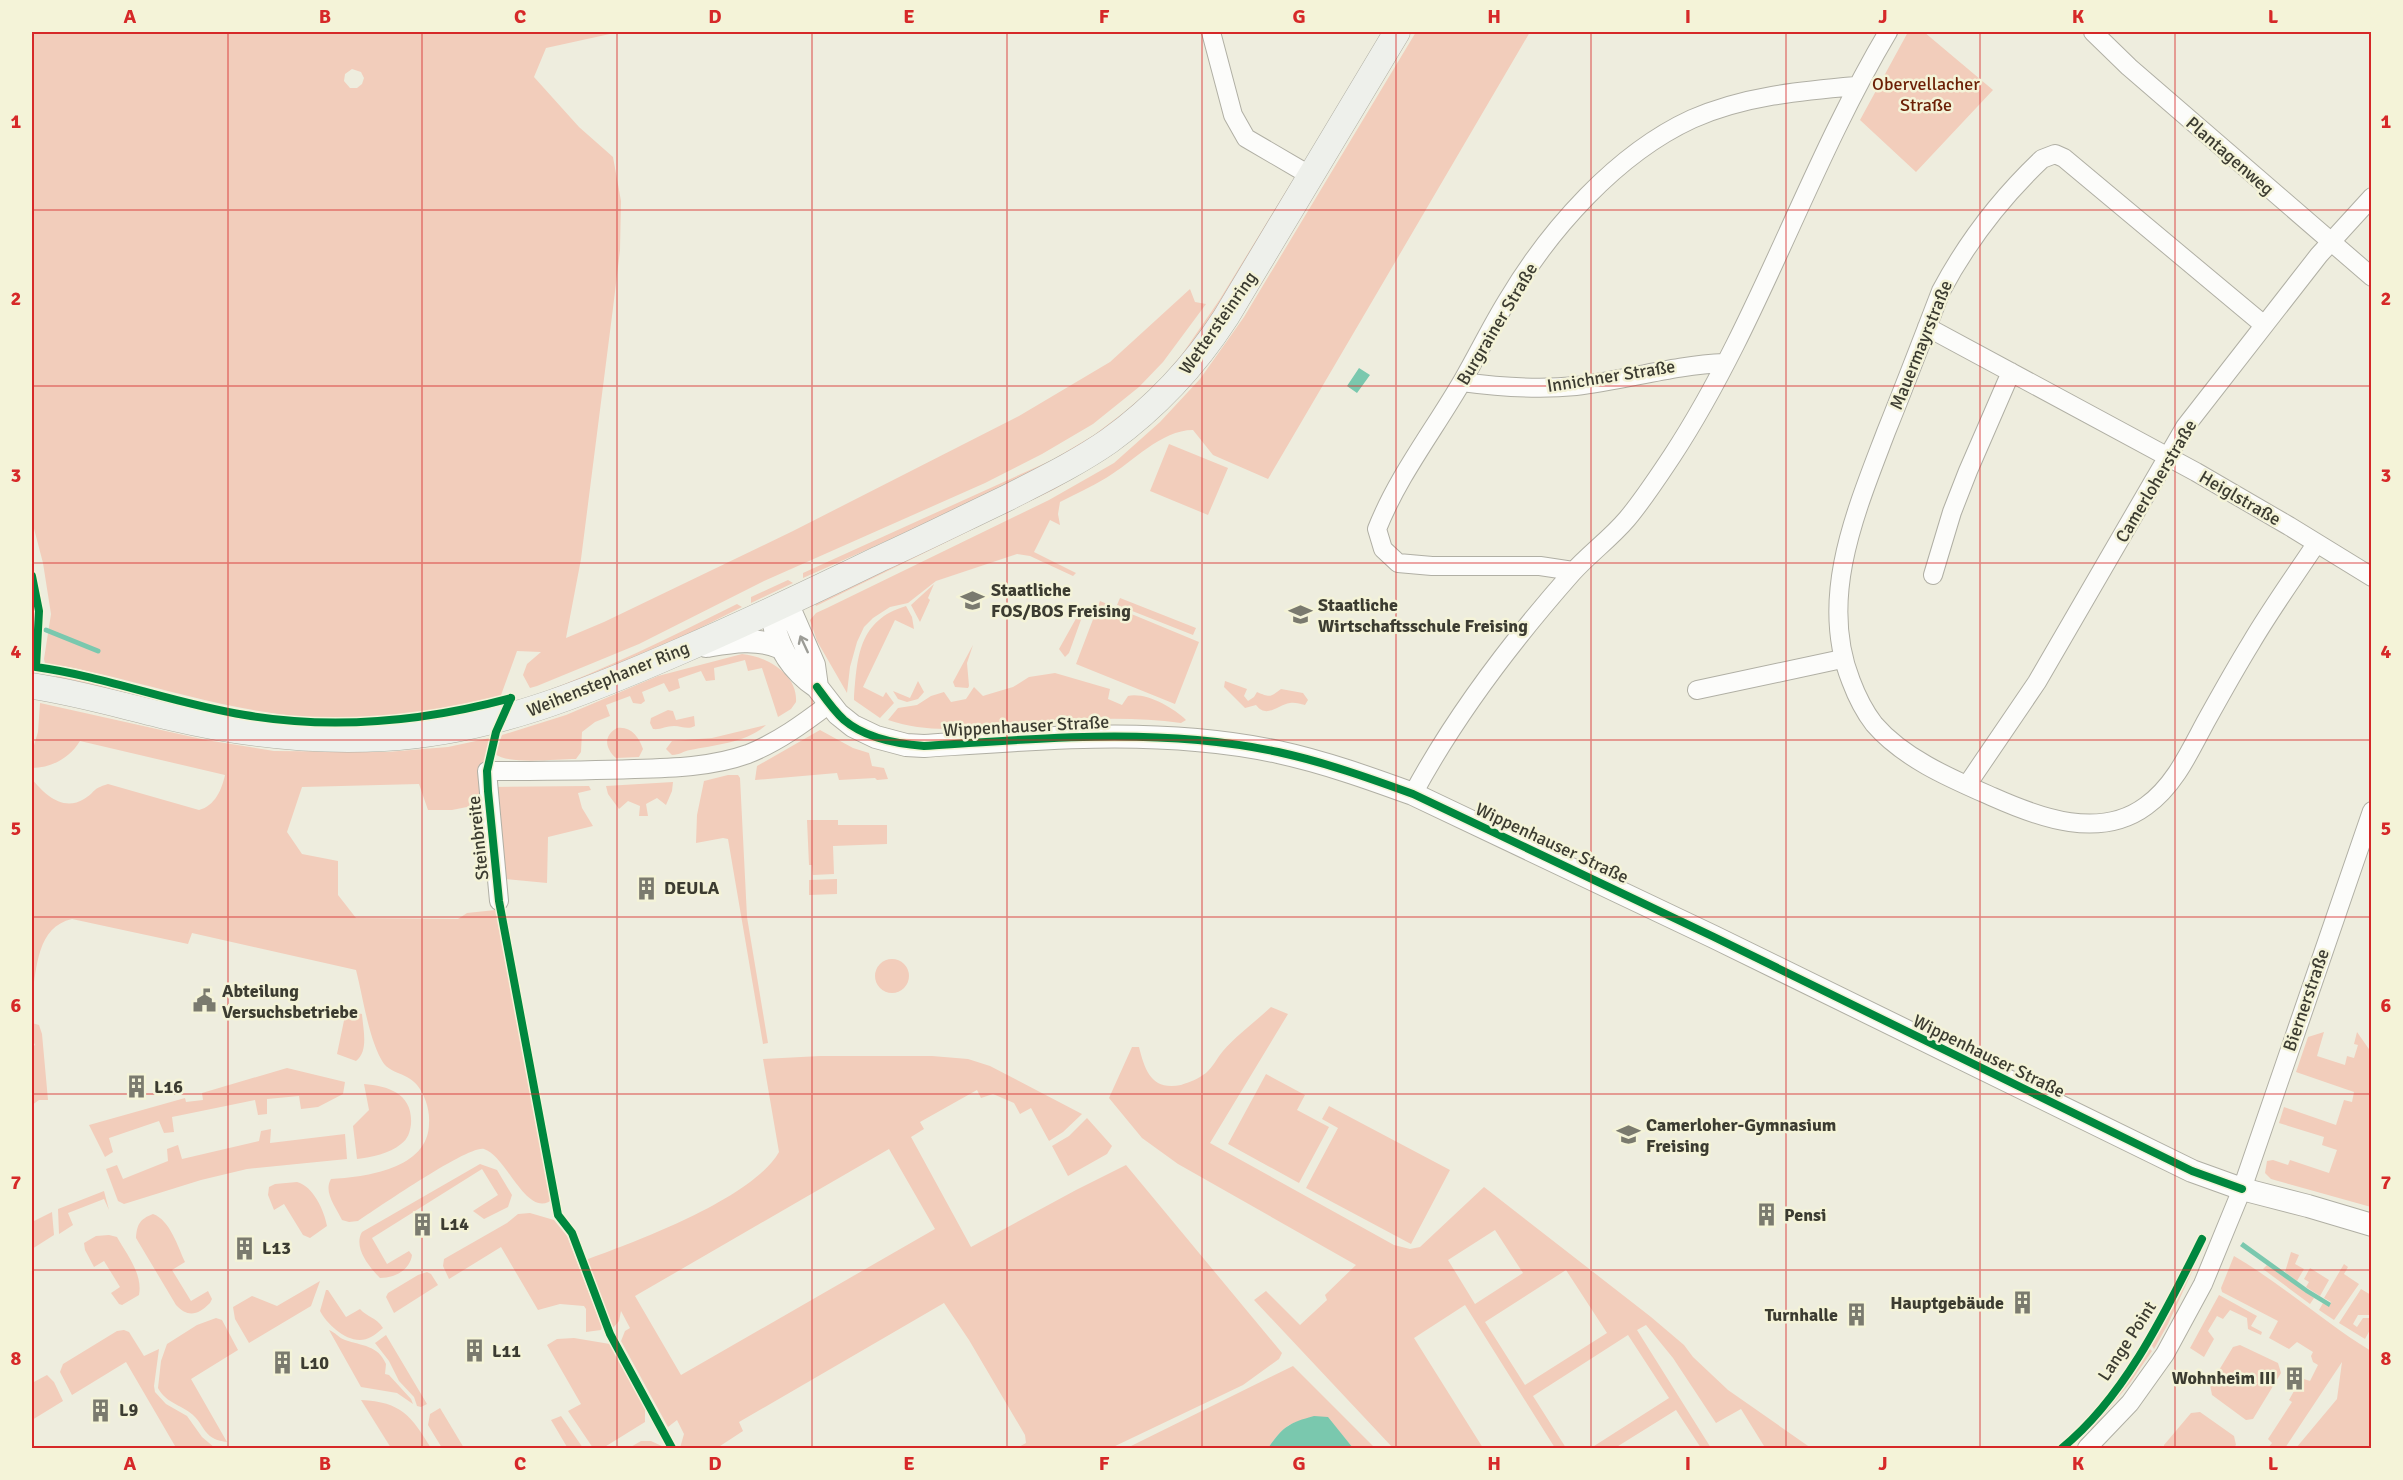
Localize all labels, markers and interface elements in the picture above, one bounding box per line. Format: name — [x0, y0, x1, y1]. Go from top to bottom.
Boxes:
text: A — [124, 4, 137, 29]
text: B — [319, 4, 331, 29]
text: C — [514, 4, 526, 29]
text: D — [708, 4, 722, 29]
text: E — [903, 4, 915, 29]
text: F — [1099, 4, 1110, 29]
text: G — [1292, 4, 1306, 29]
text: H — [1487, 4, 1501, 29]
text: I — [1685, 4, 1691, 29]
text: J — [1878, 4, 1888, 29]
text: K — [2072, 4, 2085, 29]
text: L — [2268, 4, 2279, 29]
park label: Obervellacher Straße — [1872, 73, 1980, 116]
text: 1 — [11, 109, 22, 134]
text: 1 — [2381, 109, 2392, 134]
street label: Plantagenweg — [2182, 112, 2278, 200]
street label: Burgrainer Straße — [1452, 259, 1542, 389]
street label: Wettersteinring — [1174, 267, 1262, 379]
street label: Mauermayrstraße — [1885, 277, 1957, 413]
text: 2 — [11, 286, 21, 311]
text: 2 — [2381, 286, 2391, 311]
street label: Innichner Straße — [1545, 355, 1677, 397]
street label: Camerloherstraße — [2111, 415, 2201, 547]
text: 3 — [11, 463, 21, 488]
text: 3 — [2381, 463, 2391, 488]
street label: Heiglstraße — [2195, 466, 2285, 530]
place label: Staatliche FOS/BOS Freising — [991, 579, 1131, 622]
school or university icon: Staatliche FOS/BOS Freising — [960, 587, 986, 613]
place label: Staatliche Wirtschaftsschule Freising — [1318, 594, 1528, 637]
school or university icon: Staatliche Wirtschaftsschule Freising — [1287, 602, 1313, 628]
street label: Weihenstephaner Ring — [524, 636, 692, 722]
one-way arrow — [798, 636, 810, 654]
text: 4 — [11, 639, 22, 664]
text: 4 — [2381, 639, 2392, 664]
street label: Wippenhauser Straße — [942, 711, 1110, 741]
street label: Steinbreite — [463, 795, 493, 881]
street label: Wippenhauser Straße — [1472, 798, 1632, 888]
text: 5 — [11, 816, 21, 841]
text: 5 — [2381, 816, 2391, 841]
building icon: DEULA — [633, 875, 659, 901]
place label: DEULA — [664, 877, 720, 899]
street label: Biernerstraße — [2278, 946, 2334, 1054]
place label: Abteilung Versuchsbetriebe — [222, 980, 358, 1023]
public building icon: Abteilung Versuchsbetriebe — [191, 988, 217, 1014]
text: 6 — [11, 993, 22, 1018]
text: 6 — [2381, 993, 2392, 1018]
street label: Wippenhauser Straße — [1909, 1010, 2069, 1102]
building icon: L16 — [123, 1074, 149, 1100]
place label: L16 — [154, 1076, 183, 1098]
place label: Camerloher-Gymnasium Freising — [1646, 1114, 1836, 1157]
school or university icon: Camerloher-Gymnasium Freising — [1615, 1122, 1641, 1148]
text: 7 — [11, 1170, 22, 1195]
text: 7 — [2381, 1170, 2392, 1195]
building icon: Pensi — [1753, 1202, 1779, 1228]
place label: Pensi — [1784, 1204, 1826, 1226]
building icon: L14 — [409, 1211, 435, 1237]
place label: L14 — [440, 1213, 469, 1235]
building icon: L13 — [231, 1235, 257, 1261]
place label: L13 — [262, 1237, 291, 1259]
building icon: Hauptgebäude — [2009, 1290, 2035, 1316]
place label: Hauptgebäude — [1890, 1292, 2004, 1314]
street label: Lange Point — [2093, 1297, 2161, 1385]
building icon: Turnhalle — [1843, 1302, 1869, 1328]
place label: Turnhalle — [1765, 1304, 1838, 1326]
building icon: L11 — [461, 1338, 487, 1364]
place label: L11 — [492, 1340, 521, 1362]
text: 8 — [11, 1346, 22, 1371]
text: 8 — [2381, 1346, 2392, 1371]
building icon: L10 — [269, 1350, 295, 1376]
place label: L10 — [300, 1352, 329, 1374]
building icon: Wohnheim III — [2281, 1365, 2307, 1391]
place label: Wohnheim III — [2172, 1367, 2276, 1389]
building icon: L9 — [88, 1397, 114, 1423]
place label: L9 — [119, 1399, 138, 1421]
text: A — [124, 1451, 137, 1476]
text: B — [319, 1451, 331, 1476]
text: C — [514, 1451, 526, 1476]
text: D — [708, 1451, 722, 1476]
text: E — [903, 1451, 915, 1476]
text: F — [1099, 1451, 1110, 1476]
text: G — [1292, 1451, 1306, 1476]
text: H — [1487, 1451, 1501, 1476]
text: I — [1685, 1451, 1691, 1476]
text: J — [1878, 1451, 1888, 1476]
text: K — [2072, 1451, 2085, 1476]
text: L — [2268, 1451, 2279, 1476]

